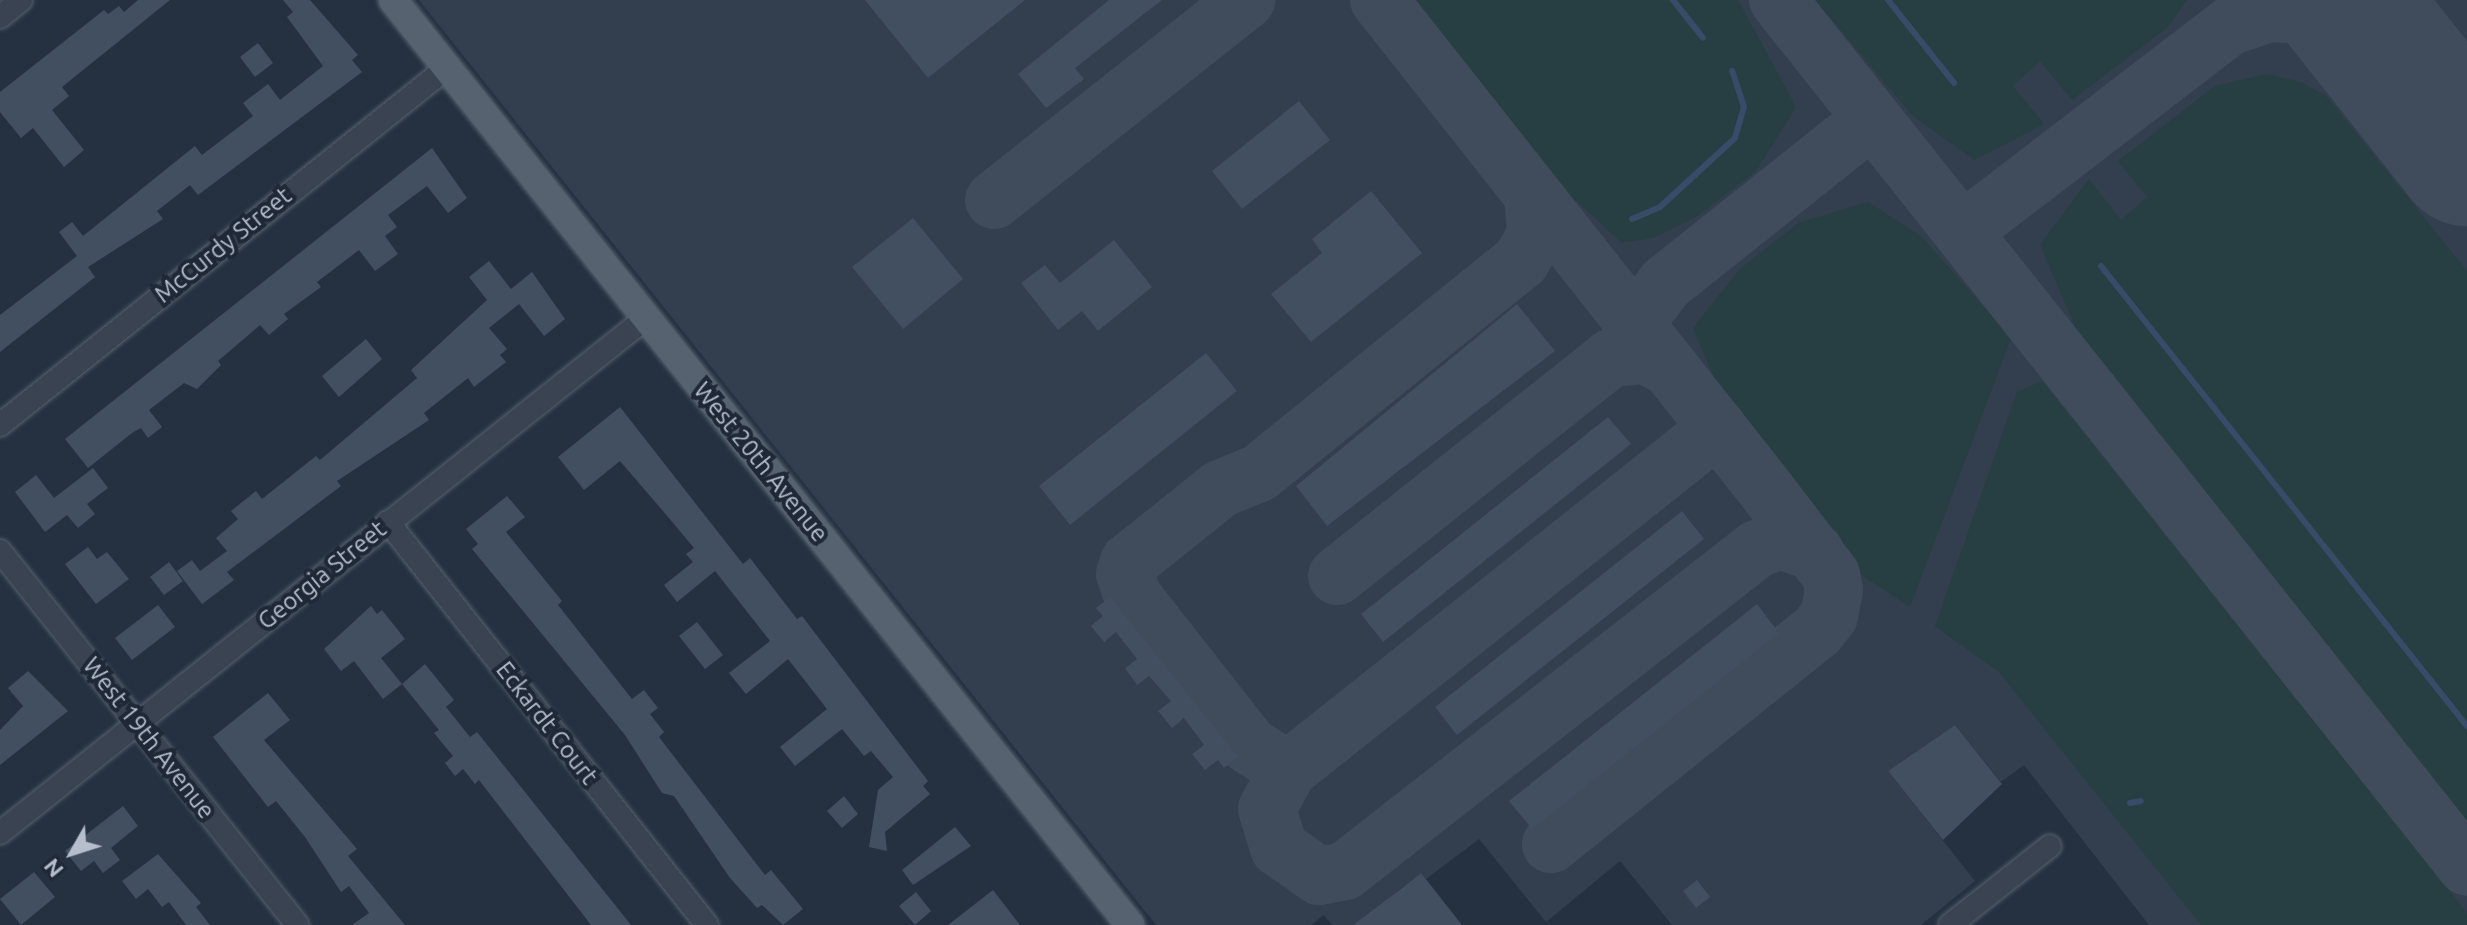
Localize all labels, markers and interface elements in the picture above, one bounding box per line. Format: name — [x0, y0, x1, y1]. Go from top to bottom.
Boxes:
street label: McCurdy Street — [149, 181, 297, 309]
street label: West 20th Avenue — [688, 376, 834, 548]
street label: Georgia Street — [252, 514, 392, 636]
street label: West 19th Avenue — [77, 652, 221, 824]
street label: Eckardt Court — [490, 656, 604, 790]
north arrow — [32, 813, 112, 893]
text: N — [38, 854, 68, 883]

